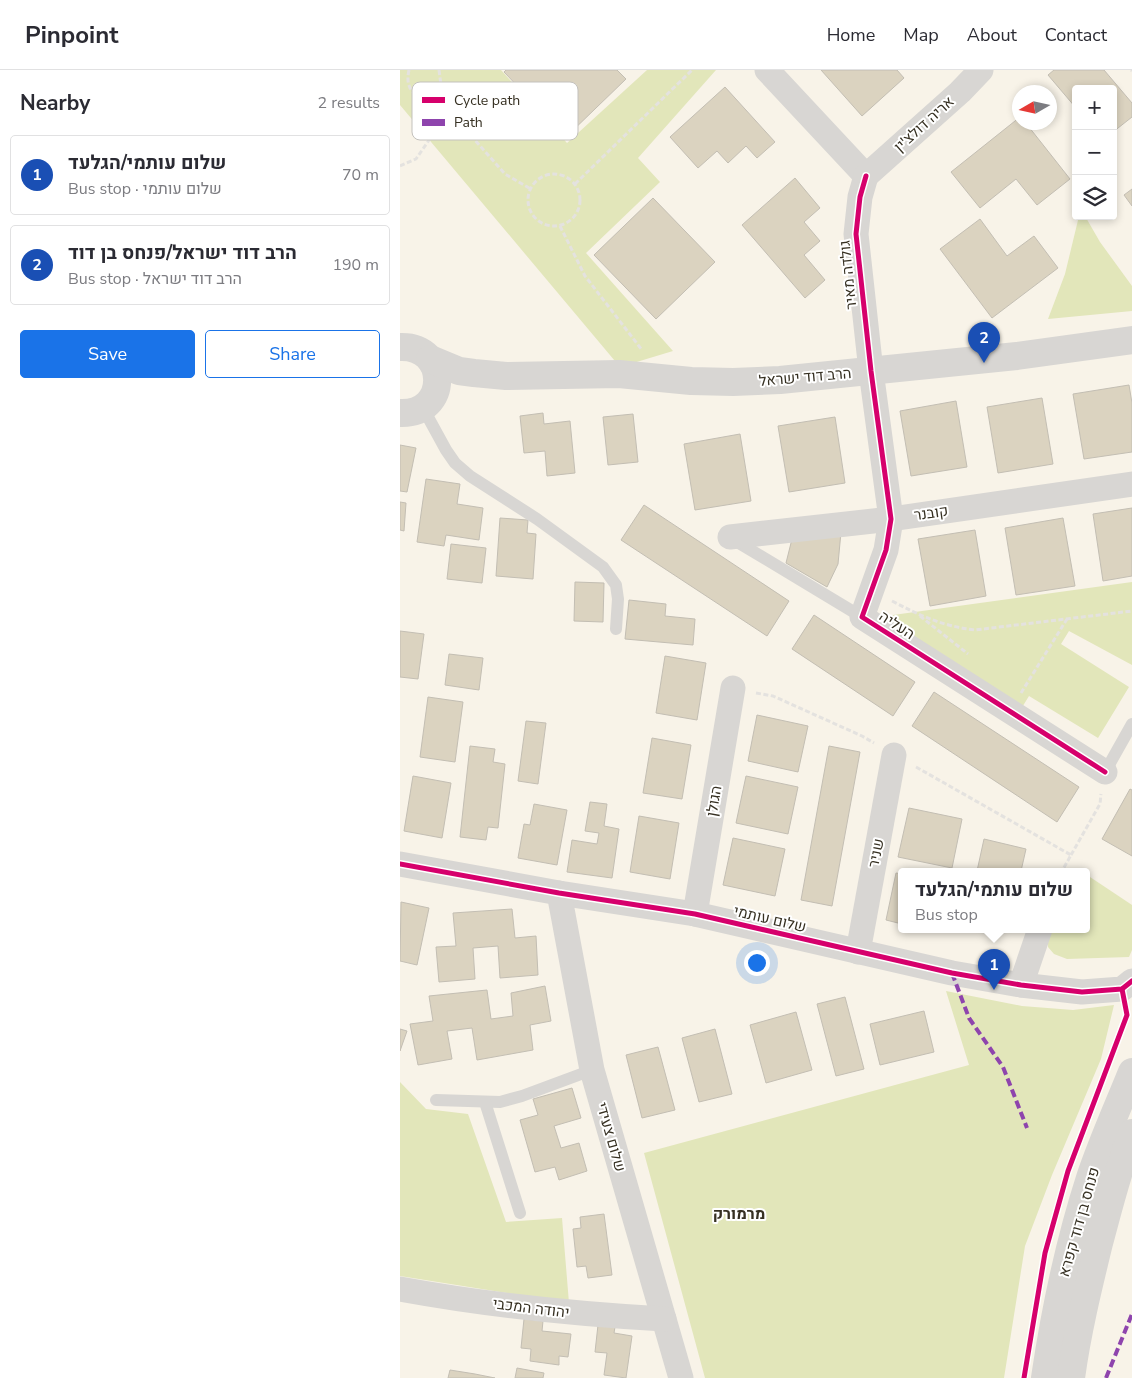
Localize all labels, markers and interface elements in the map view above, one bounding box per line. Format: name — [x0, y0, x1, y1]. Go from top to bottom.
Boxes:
text: Pinpoint — [25, 19, 118, 51]
text: Home — [827, 23, 875, 47]
text: Map — [903, 23, 939, 47]
text: About — [967, 23, 1017, 47]
text: Contact — [1045, 23, 1107, 47]
legend — [412, 82, 578, 140]
north arrow — [1012, 85, 1057, 130]
map controls — [1072, 85, 1117, 220]
button: + — [1072, 85, 1117, 130]
text: Nearby — [20, 89, 90, 117]
text: Cycle path — [454, 91, 520, 110]
text: 2 results — [318, 92, 380, 114]
street label: אריה דולצ'ין — [890, 92, 958, 156]
text: Path — [454, 113, 483, 132]
button: − — [1072, 130, 1117, 175]
text: שלום עותמי/הגלעד — [68, 150, 226, 176]
text: 1 — [32, 164, 42, 186]
text: 70 m — [342, 164, 379, 186]
button: layers — [1072, 175, 1117, 220]
text: Bus stop · שלום עותמי — [68, 178, 222, 200]
street label: גולדה מאיר — [834, 239, 862, 311]
text: הרב דוד ישראל/פנחס בן דוד — [68, 240, 297, 266]
text: 2 — [32, 254, 42, 276]
text: 190 m — [332, 254, 379, 276]
text: Bus stop · הרב דוד ישראל — [68, 268, 242, 290]
pin: 2 — [968, 322, 1000, 363]
button: Save — [20, 330, 195, 378]
button: Share — [205, 330, 380, 378]
street label: הרב דוד ישראל — [758, 363, 852, 391]
street label: קובנר — [913, 501, 949, 525]
street label: העליה — [875, 606, 919, 644]
street label: הגולן — [701, 784, 727, 818]
street label: שניר — [863, 837, 889, 869]
popup — [898, 868, 1090, 933]
text: שלום עותמי/הגלעד — [915, 877, 1073, 903]
street label: שלום עותמי — [732, 901, 808, 937]
text: Bus stop — [915, 904, 978, 926]
pin: 1 — [978, 949, 1010, 990]
your location — [744, 950, 770, 976]
street label: שלום צעידי — [592, 1100, 630, 1174]
street label: פנחס בן דוד קפרא — [1054, 1165, 1104, 1279]
district label: מרמורק — [713, 1203, 765, 1225]
street label: יהודה המכבי — [492, 1293, 570, 1323]

